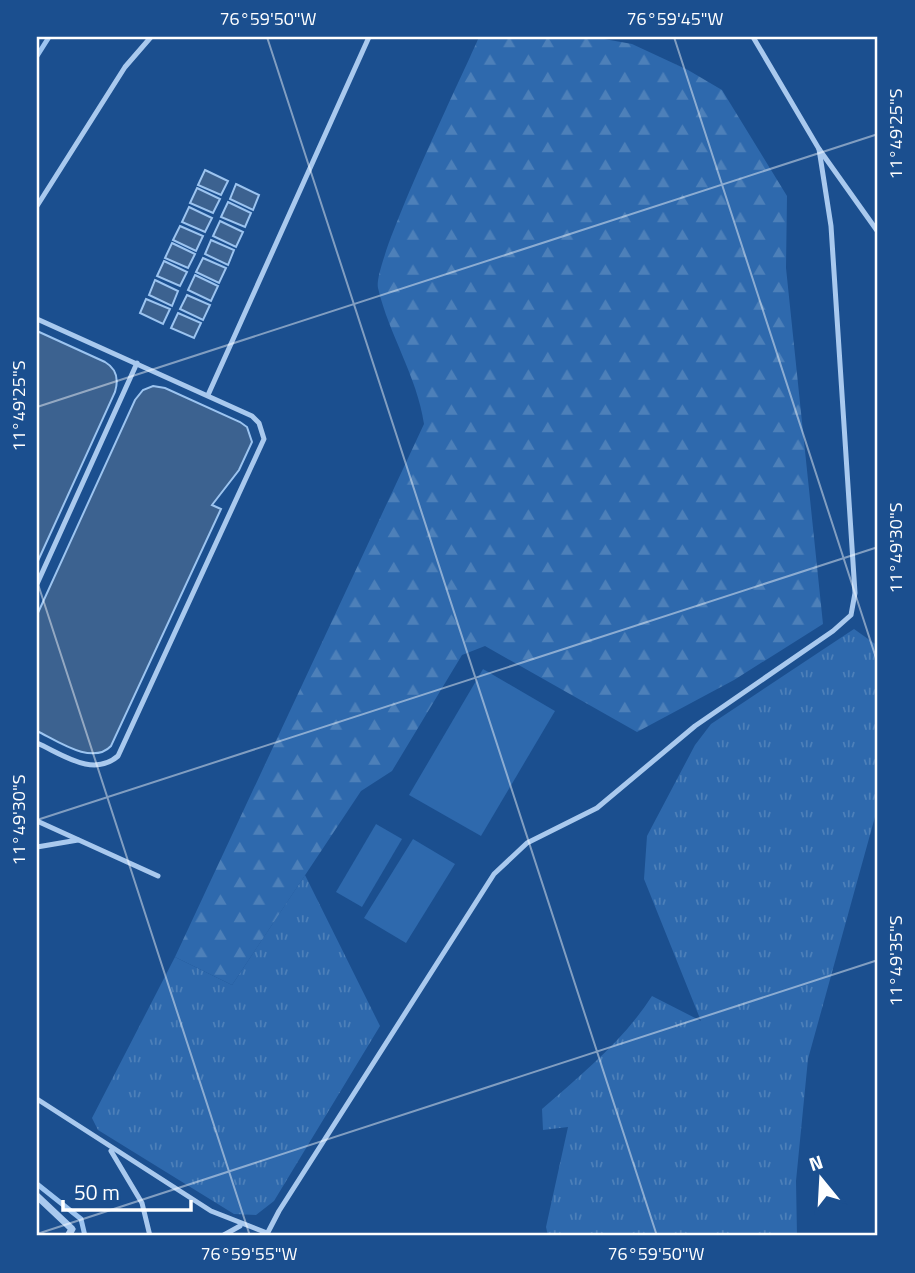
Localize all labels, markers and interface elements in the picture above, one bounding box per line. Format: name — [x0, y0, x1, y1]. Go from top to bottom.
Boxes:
text: 76°59'50"W — [220, 5, 317, 32]
text: 76°59'45"W — [627, 5, 724, 32]
text: 11°49'25"S — [882, 89, 909, 179]
text: 11°49'25"S — [5, 361, 32, 451]
text: 11°49'30"S — [882, 503, 909, 593]
text: 11°49'30"S — [5, 775, 32, 865]
text: 11°49'35"S — [882, 916, 909, 1006]
north arrow — [786, 1144, 856, 1214]
text: N — [805, 1147, 826, 1178]
scale bar — [63, 1168, 191, 1212]
text: 50 m — [74, 1176, 120, 1208]
text: 76°59'55"W — [201, 1240, 298, 1267]
text: 76°59'50"W — [608, 1240, 705, 1267]

